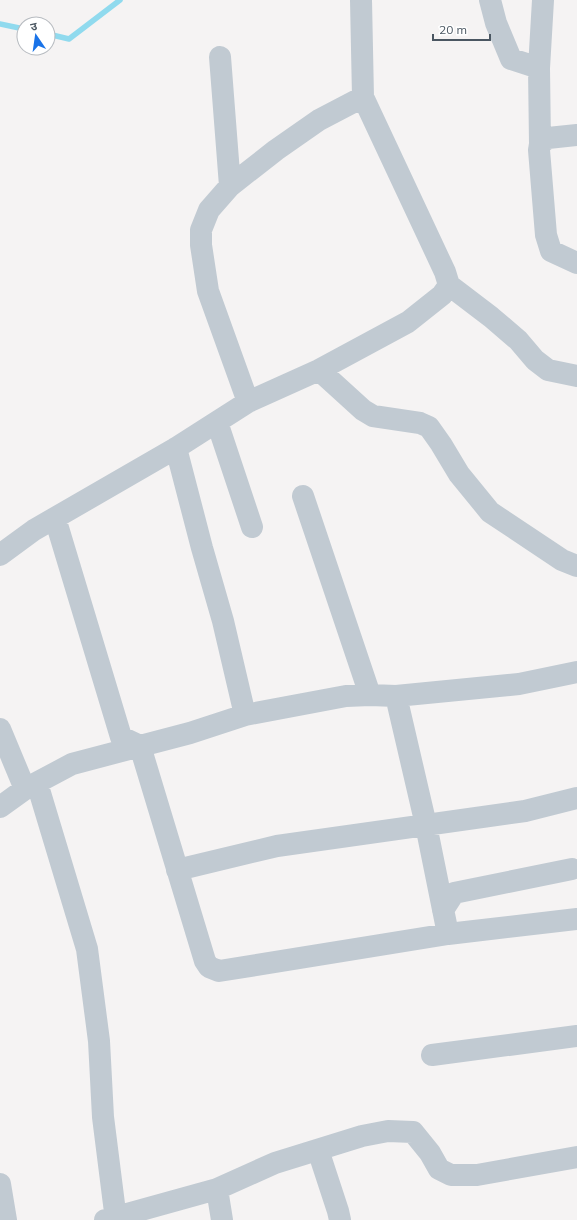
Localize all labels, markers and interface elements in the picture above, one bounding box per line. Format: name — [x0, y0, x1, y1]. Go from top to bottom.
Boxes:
north arrow — [16, 16, 56, 56]
scale bar — [433, 16, 490, 42]
text: उ — [29, 19, 39, 34]
text: 20 m — [439, 22, 467, 37]

